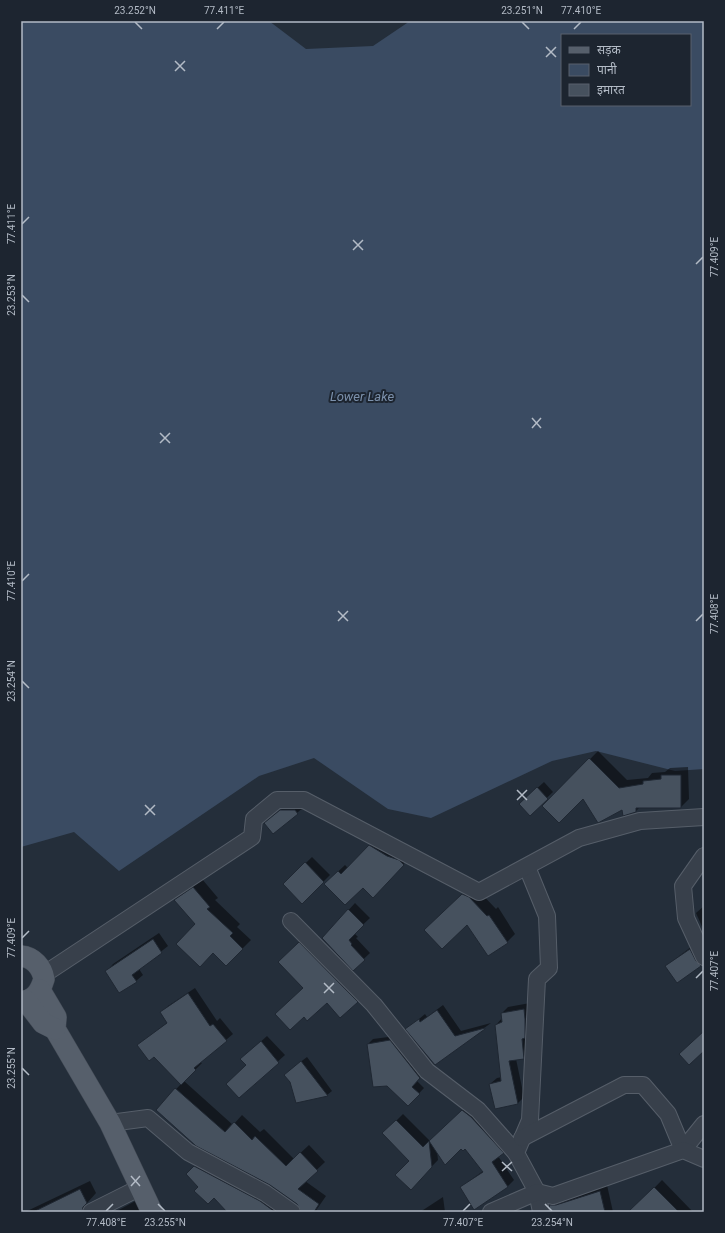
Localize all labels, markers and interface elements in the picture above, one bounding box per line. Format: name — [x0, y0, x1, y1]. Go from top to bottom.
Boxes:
text: 23.252°N — [114, 5, 156, 16]
text: 77.411°E — [204, 5, 244, 16]
text: 23.251°N — [501, 5, 543, 16]
text: 77.410°E — [561, 5, 601, 16]
legend — [561, 34, 691, 106]
text: सड़क — [597, 43, 622, 57]
text: पानी — [597, 62, 618, 77]
text: इमारत — [597, 83, 626, 97]
text: 77.411°E — [6, 204, 17, 244]
text: 77.409°E — [709, 237, 720, 277]
text: 23.253°N — [6, 274, 17, 316]
water label: Lower Lake — [330, 389, 394, 404]
text: 77.410°E — [6, 561, 17, 601]
text: 77.408°E — [709, 594, 720, 634]
text: 23.254°N — [6, 660, 17, 702]
text: 77.409°E — [6, 918, 17, 958]
text: 77.407°E — [709, 951, 720, 991]
text: 23.255°N — [6, 1047, 17, 1089]
text: 77.408°E — [86, 1217, 126, 1228]
text: 23.255°N — [144, 1217, 186, 1228]
text: 77.407°E — [443, 1217, 483, 1228]
text: 23.254°N — [531, 1217, 573, 1228]

